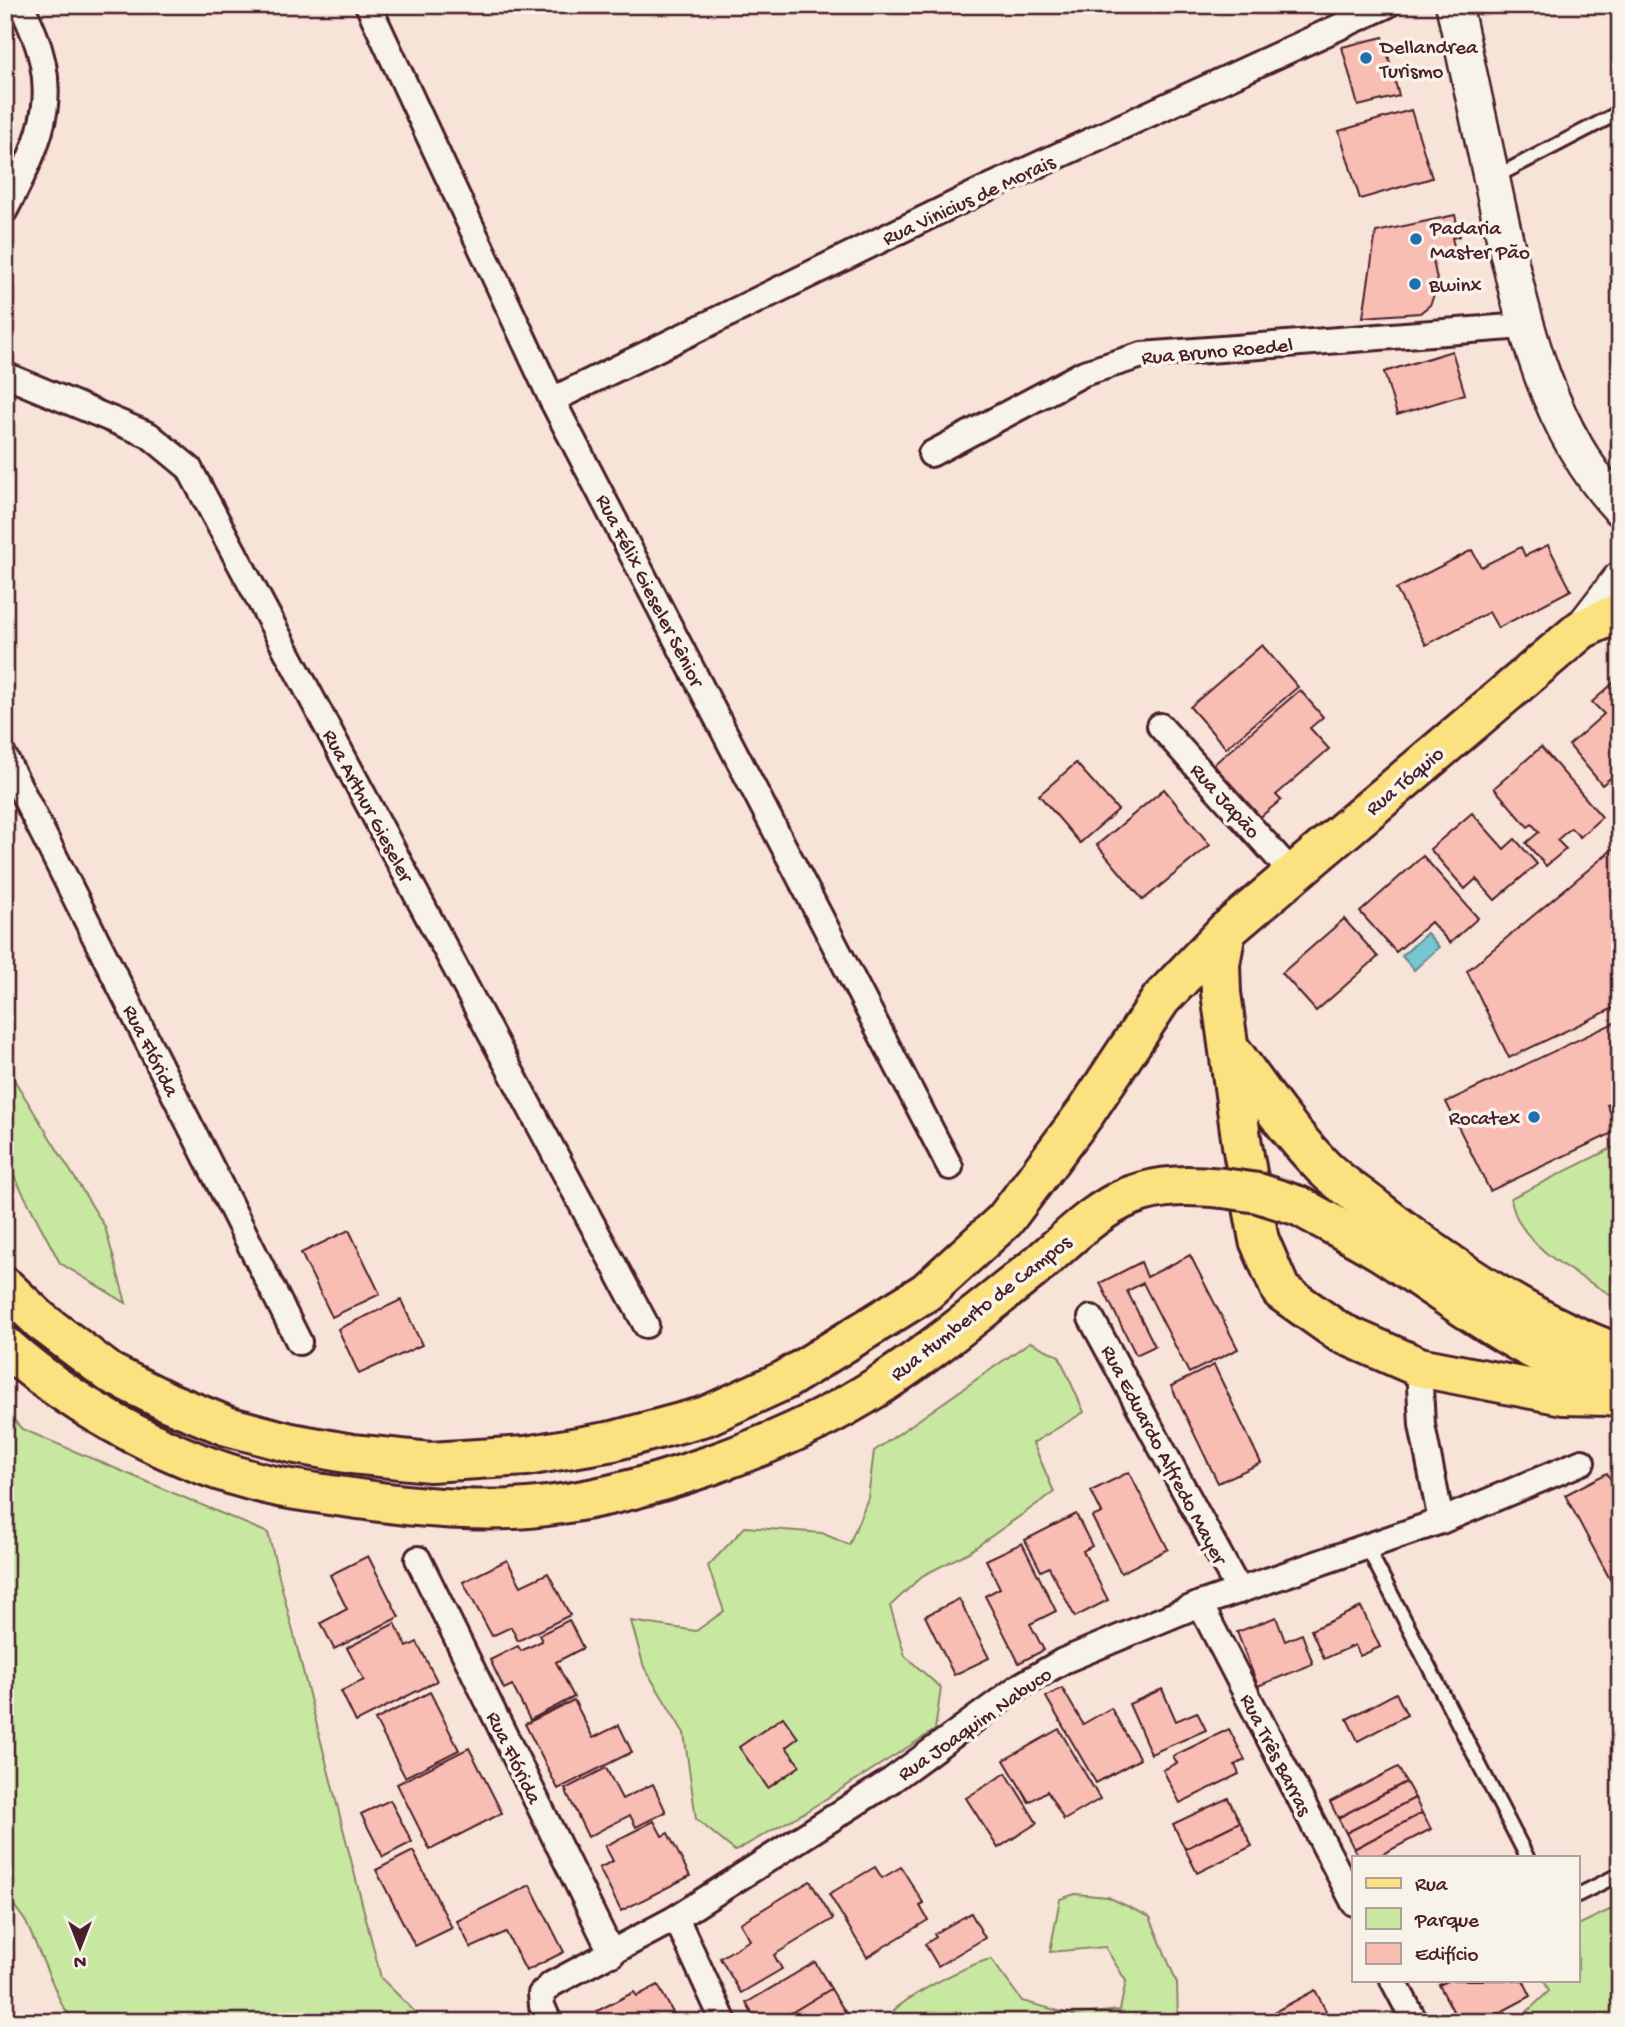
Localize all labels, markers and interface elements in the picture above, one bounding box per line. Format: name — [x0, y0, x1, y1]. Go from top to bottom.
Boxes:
place label: Dellandrea Turismo — [1378, 37, 1479, 86]
marker: Dellandrea Turismo — [1358, 50, 1374, 66]
street label: Rua Vinicius de Morais — [879, 151, 1061, 253]
place label: Padaria Master Pão — [1429, 218, 1530, 267]
marker: Padaria Master Pão — [1408, 231, 1424, 247]
place label: Bwinx — [1428, 275, 1482, 300]
marker: Bwinx — [1407, 276, 1423, 292]
street label: Rua Bruno Roedel — [1141, 334, 1294, 373]
street label: Rua Félix Gieseler Sênior — [588, 491, 708, 693]
street label: Rua Arthur Gieseler — [315, 726, 417, 889]
street label: Rua Tóquio — [1362, 743, 1450, 823]
street label: Rua Japão — [1183, 759, 1264, 845]
street label: Rua Flórida — [115, 1001, 183, 1103]
place label: Rocatex — [1449, 1108, 1520, 1133]
marker: Rocatex — [1526, 1109, 1542, 1125]
street label: Rua Humberto de Campos — [887, 1230, 1079, 1388]
street label: Rua Eduardo Alfredo Mayer — [1093, 1342, 1231, 1571]
street label: Rua Joaquim Nabuco — [894, 1663, 1058, 1788]
street label: Rua Três Barras — [1233, 1691, 1316, 1822]
street label: Rua Flórida — [479, 1708, 546, 1810]
legend — [1352, 1856, 1580, 1982]
text: Rua — [1415, 1874, 1449, 1899]
text: Parque — [1414, 1910, 1480, 1935]
north arrow — [46, 1912, 116, 1982]
text: Edifício — [1415, 1944, 1479, 1969]
text: N — [74, 1949, 86, 1972]

